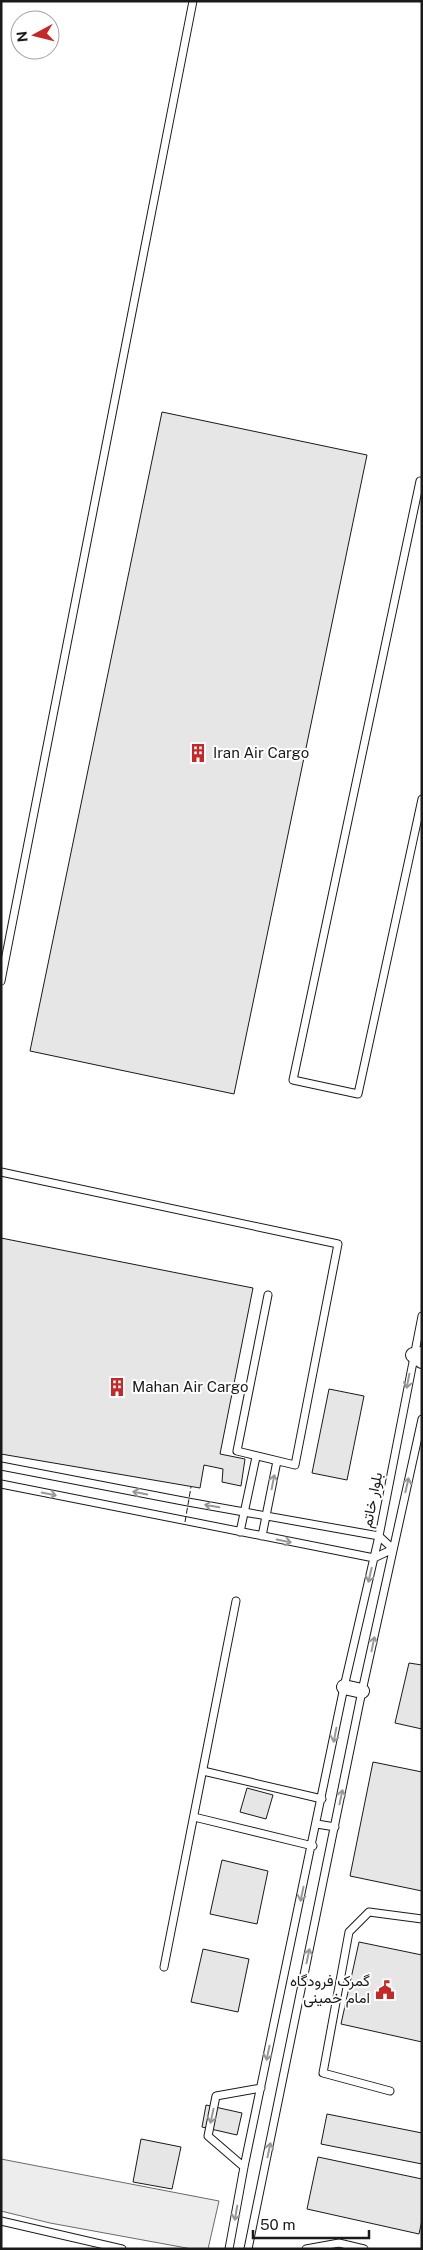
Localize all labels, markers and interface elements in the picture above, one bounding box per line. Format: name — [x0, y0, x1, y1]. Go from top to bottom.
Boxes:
north arrow — [10, 10, 60, 60]
text: N — [13, 30, 31, 43]
building icon: Iran Air Cargo — [187, 742, 209, 764]
place label: Iran Air Cargo — [213, 744, 309, 761]
one-way arrow — [403, 1373, 413, 1389]
building icon: Mahan Air Cargo — [106, 1376, 128, 1398]
place label: Mahan Air Cargo — [132, 1378, 248, 1395]
street label: بلوار خاتم — [358, 1471, 387, 1530]
one-way arrow — [269, 1474, 279, 1490]
one-way arrow — [403, 1477, 412, 1493]
one-way arrow — [133, 1488, 149, 1497]
one-way arrow — [41, 1490, 57, 1499]
one-way arrow — [204, 1501, 220, 1511]
one-way arrow — [276, 1536, 292, 1546]
one-way arrow — [365, 1567, 374, 1583]
one-way arrow — [369, 1636, 378, 1652]
one-way arrow — [329, 1727, 339, 1743]
one-way arrow — [337, 1789, 346, 1805]
one-way arrow — [297, 1886, 306, 1902]
one-way arrow — [304, 1949, 313, 1965]
place label: گمرک فرودگاه امام خمینی — [290, 1972, 370, 2008]
public building icon: گمرک فرودگاه امام خمینی — [374, 1979, 396, 2001]
one-way arrow — [263, 2045, 272, 2061]
one-way arrow — [207, 2108, 216, 2124]
one-way arrow — [264, 2142, 274, 2158]
one-way arrow — [230, 2204, 240, 2220]
scale bar — [253, 2208, 369, 2240]
text: 50 m — [260, 2216, 295, 2233]

